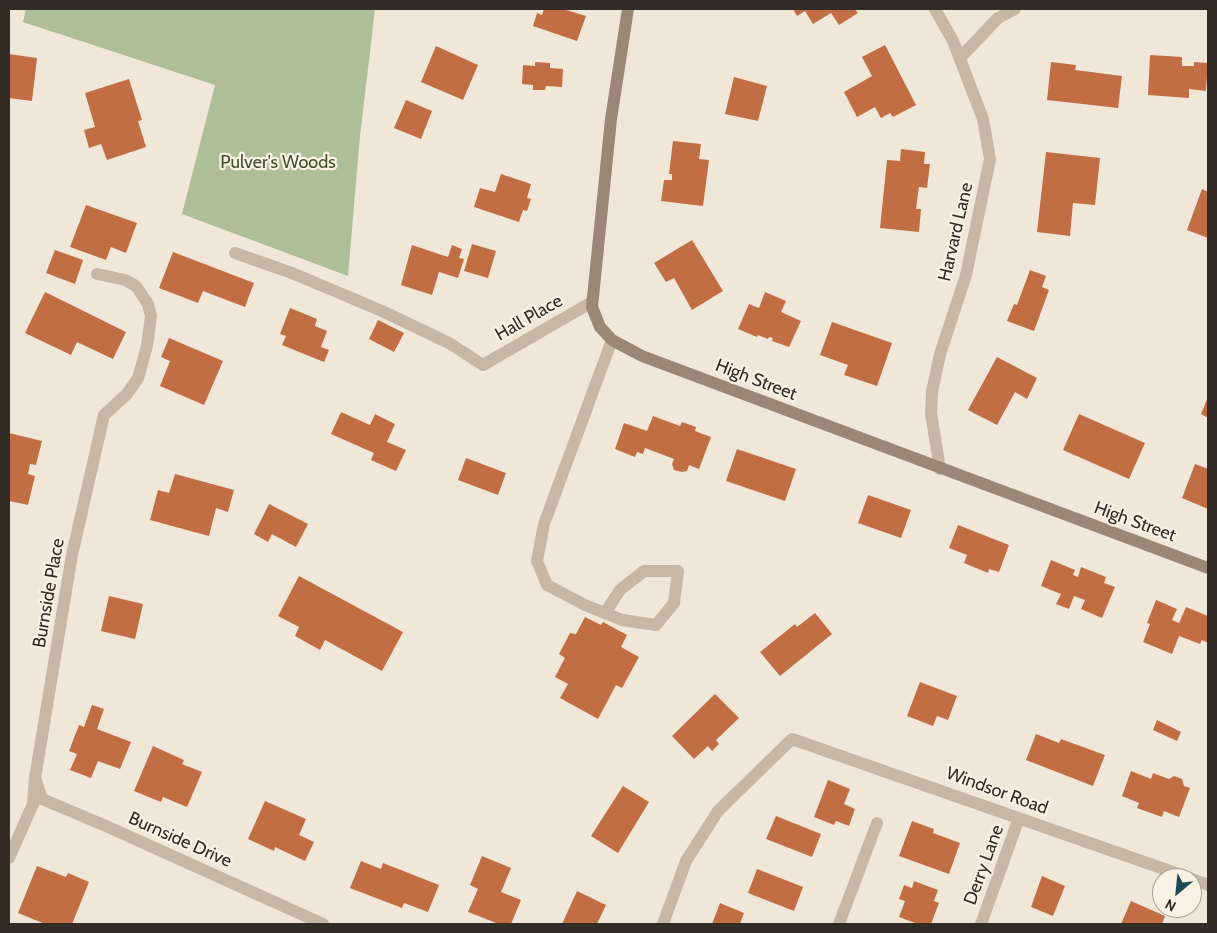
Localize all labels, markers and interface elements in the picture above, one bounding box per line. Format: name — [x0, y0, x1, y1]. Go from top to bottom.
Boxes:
park label: Pulver's Woods — [220, 152, 336, 174]
street label: Harvard Lane — [934, 181, 978, 283]
street label: Hall Place — [492, 290, 566, 346]
street label: High Street — [712, 355, 800, 405]
street label: High Street — [1091, 497, 1179, 547]
street label: Burnside Place — [29, 537, 69, 649]
street label: Windsor Road — [943, 763, 1051, 819]
street label: Burnside Drive — [125, 808, 235, 872]
street label: Derry Lane — [960, 822, 1008, 908]
north arrow — [1152, 868, 1202, 918]
text: N — [1162, 895, 1179, 916]

